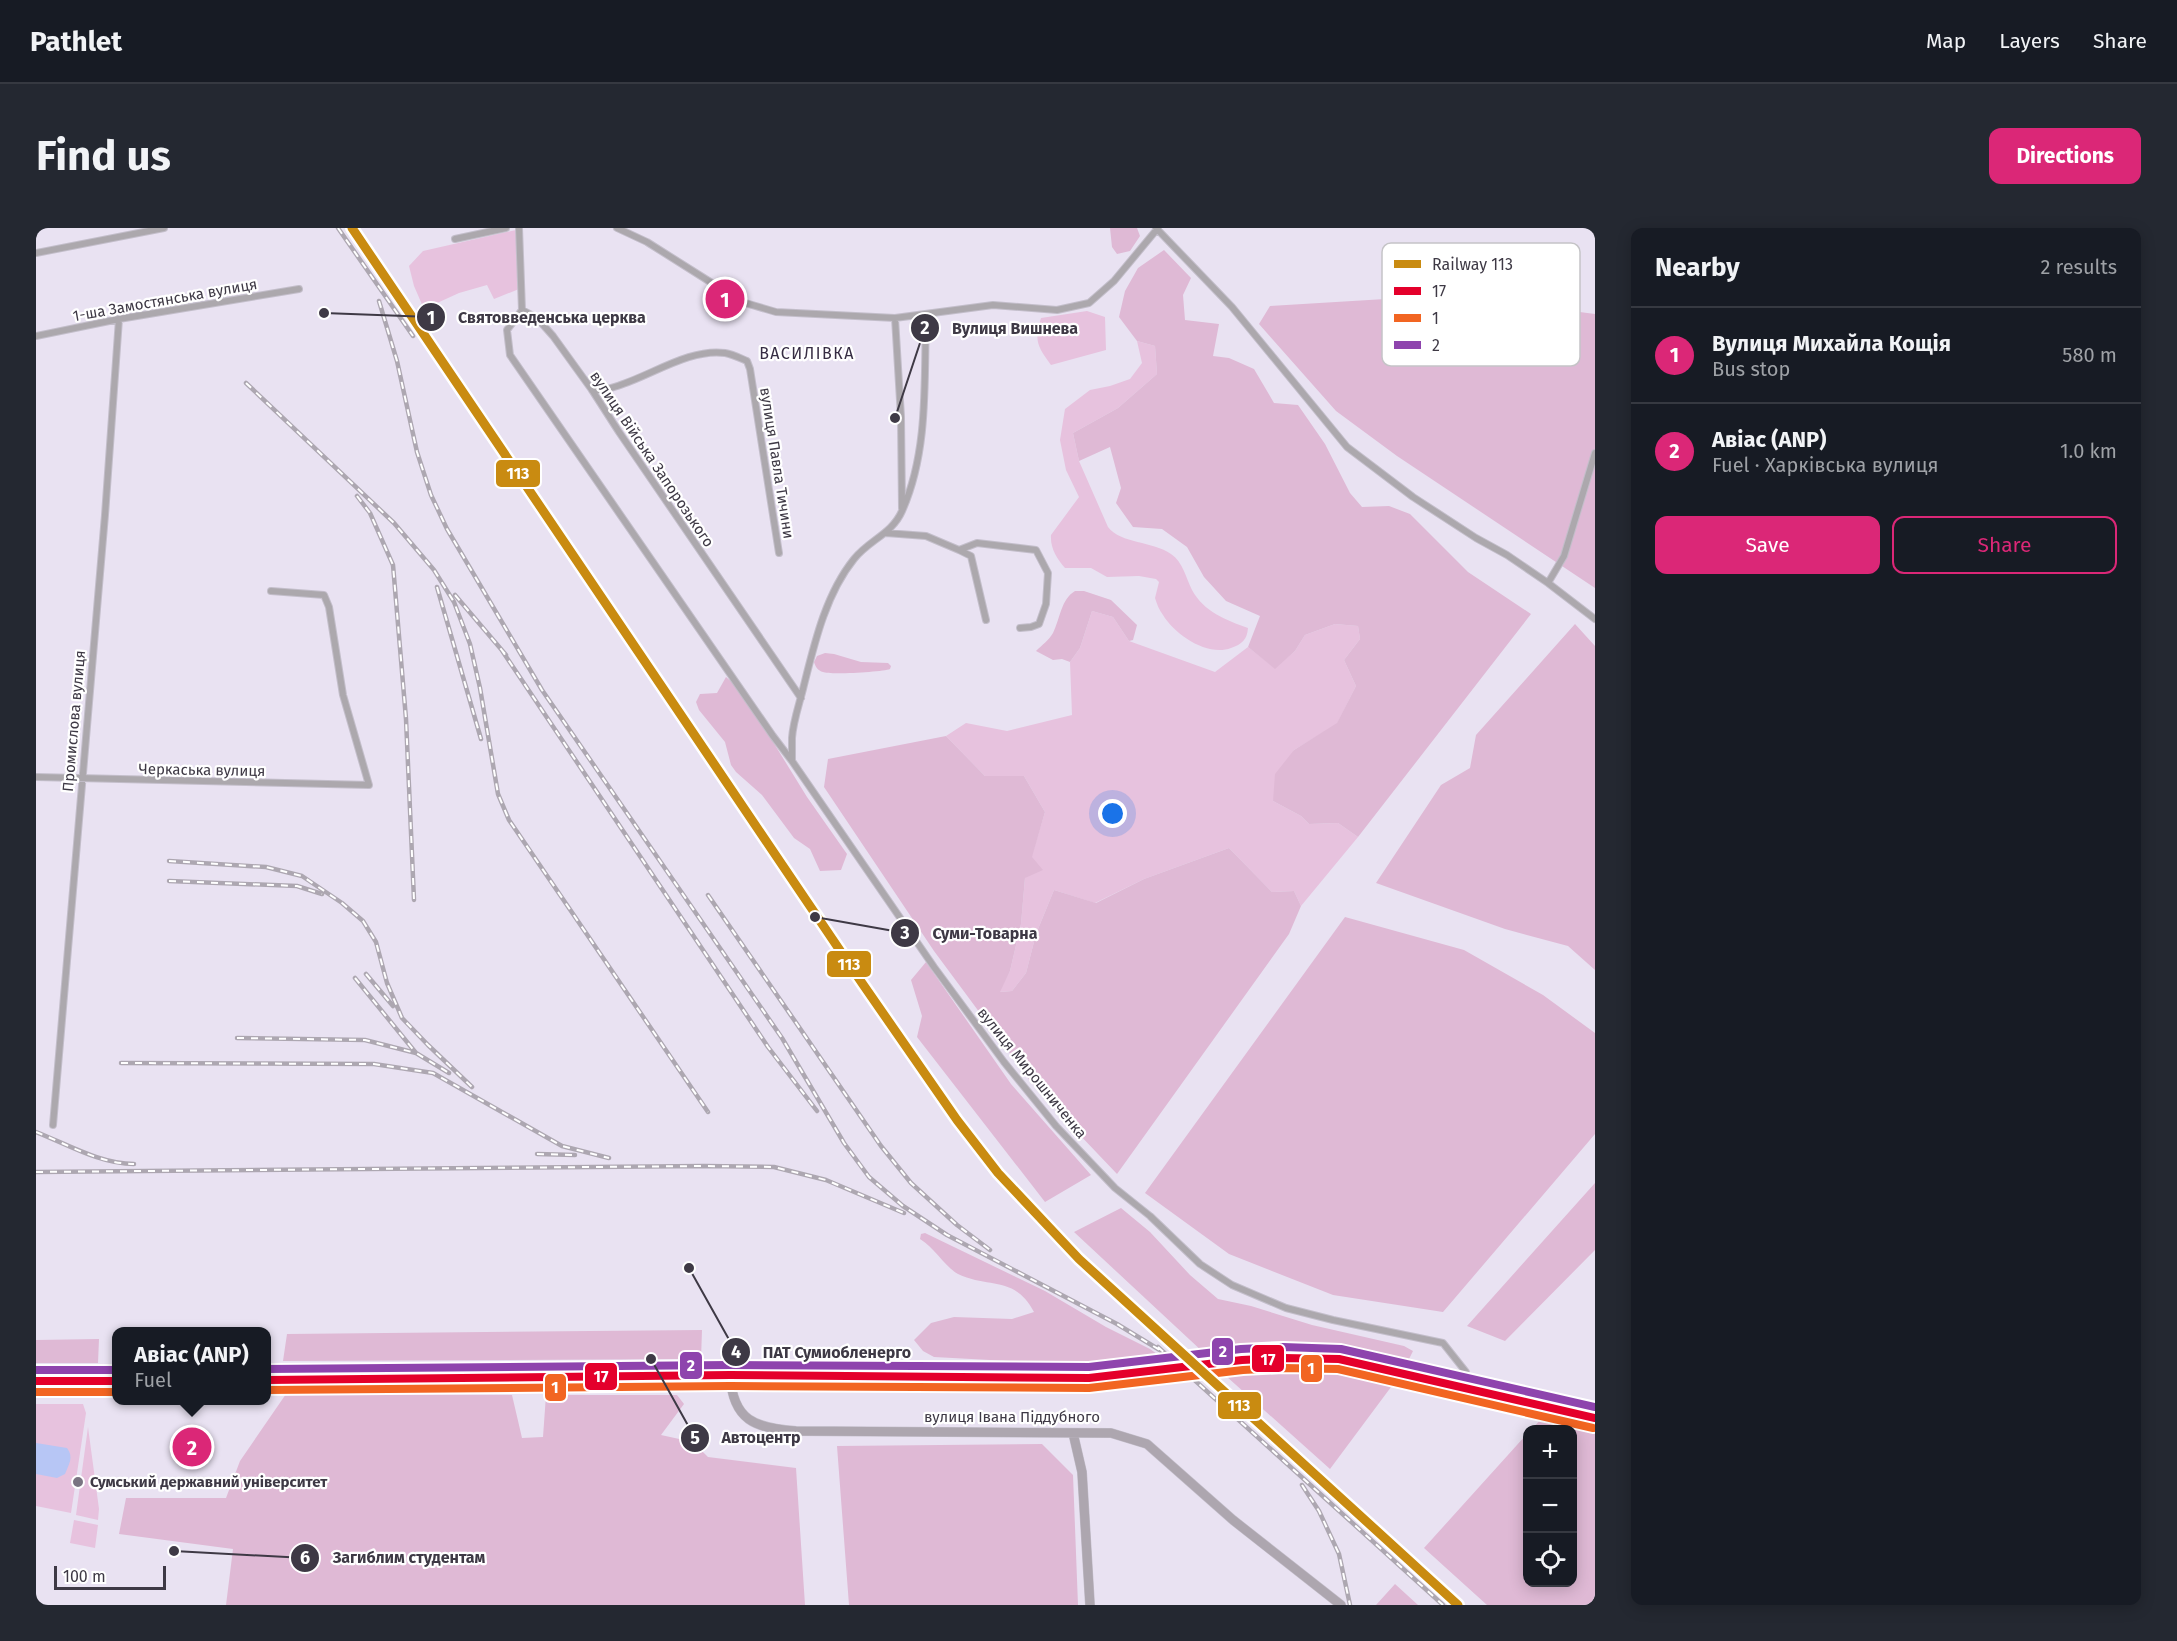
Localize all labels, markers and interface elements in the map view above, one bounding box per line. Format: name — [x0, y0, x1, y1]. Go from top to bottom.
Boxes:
text: Pathlet — [30, 25, 122, 58]
text: Map — [1926, 28, 1966, 54]
text: Layers — [1999, 28, 2060, 54]
text: Share — [2093, 28, 2147, 54]
button: Directions — [1989, 128, 2141, 184]
text: Find us — [36, 131, 171, 181]
legend — [1382, 243, 1580, 366]
text: Nearby — [1655, 252, 1740, 283]
text: Railway 113 — [1432, 255, 1513, 274]
text: 2 results — [2040, 255, 2117, 279]
street label: 1-ша Замостянська вулиця — [71, 275, 259, 325]
pin: 1 — [706, 276, 744, 322]
text: 17 — [1432, 282, 1446, 301]
callout: Святовведенська церква — [416, 300, 658, 334]
text: 1 — [427, 307, 435, 329]
text: Святовведенська церква — [458, 308, 646, 327]
text: 1 — [1432, 309, 1439, 328]
callout: Вулиця Вишнева — [910, 311, 1090, 345]
text: 2 — [920, 317, 930, 339]
text: Вулиця Вишнева — [952, 319, 1078, 338]
text: Вулиця Михайла Кощія — [1712, 330, 1951, 357]
text: 2 — [1432, 336, 1440, 355]
text: 1 — [1670, 343, 1679, 367]
text: 580 m — [2062, 343, 2117, 367]
district label: ВАСИЛІВКА — [759, 344, 855, 363]
text: Bus stop — [1712, 357, 1790, 381]
street label: вулиця Війська Запорозького — [586, 368, 718, 550]
street label: вулиця Павла Тичини — [756, 386, 798, 540]
text: Авіас (ANP) — [1712, 426, 1826, 453]
text: 2 — [1669, 439, 1680, 463]
text: 1.0 km — [2060, 439, 2117, 463]
text: Fuel · Харківська вулиця — [1712, 453, 1939, 477]
line badge: 113 — [495, 459, 541, 488]
text: 113 — [507, 464, 529, 483]
button: Save — [1655, 516, 1880, 574]
button: Share — [1892, 516, 2117, 574]
street label: Промислова вулиця — [59, 649, 89, 793]
street label: Черкаська вулиця — [138, 760, 266, 780]
your location — [1098, 799, 1127, 828]
callout: Суми-Товарна — [890, 916, 1049, 950]
text: 3 — [899, 922, 910, 944]
text: Суми-Товарна — [933, 924, 1038, 943]
line badge: 113 — [826, 950, 872, 978]
text: 113 — [838, 955, 860, 974]
street label: вулиця Мирошниченка — [974, 1004, 1090, 1142]
popup — [112, 1327, 271, 1405]
callout: ПАТ Сумиобленерго — [721, 1335, 923, 1369]
line badge: 2 — [1211, 1337, 1234, 1366]
text: Авіас (ANP) — [134, 1341, 249, 1368]
text: 4 — [731, 1341, 741, 1363]
text: 2 — [1219, 1342, 1227, 1361]
text: ПАТ Сумиобленерго — [763, 1343, 911, 1362]
line badge: 17 — [1251, 1344, 1285, 1373]
text: 17 — [1261, 1350, 1276, 1369]
line badge: 2 — [679, 1351, 703, 1380]
line badge: 1 — [1300, 1354, 1323, 1383]
text: 2 — [687, 1356, 695, 1375]
text: 1 — [1307, 1359, 1315, 1378]
line badge: 17 — [584, 1362, 618, 1391]
text: 17 — [594, 1367, 609, 1386]
text: Fuel — [134, 1368, 172, 1392]
line badge: 1 — [544, 1373, 567, 1402]
text: 1 — [551, 1378, 559, 1397]
line badge: 113 — [1217, 1391, 1262, 1420]
text: 113 — [1228, 1396, 1250, 1415]
street label: вулиця Івана Піддубного — [924, 1408, 1100, 1426]
callout: Автоцентр — [680, 1421, 813, 1455]
pin: 2 — [172, 1424, 212, 1470]
map controls — [1523, 1425, 1577, 1587]
button: + — [1523, 1425, 1577, 1479]
text: 5 — [690, 1427, 700, 1449]
text: Автоцентр — [720, 1428, 801, 1447]
place label: Сумський державний університет — [90, 1473, 328, 1491]
marker: Сумський державний університет — [71, 1475, 85, 1489]
button: − — [1523, 1479, 1577, 1533]
button: locate — [1523, 1533, 1577, 1587]
callout: Загиблим студентам — [290, 1541, 497, 1575]
text: 6 — [300, 1547, 310, 1569]
text: Загиблим студентам — [332, 1548, 486, 1567]
scale bar — [54, 1563, 166, 1590]
text: 100 m — [63, 1567, 106, 1586]

